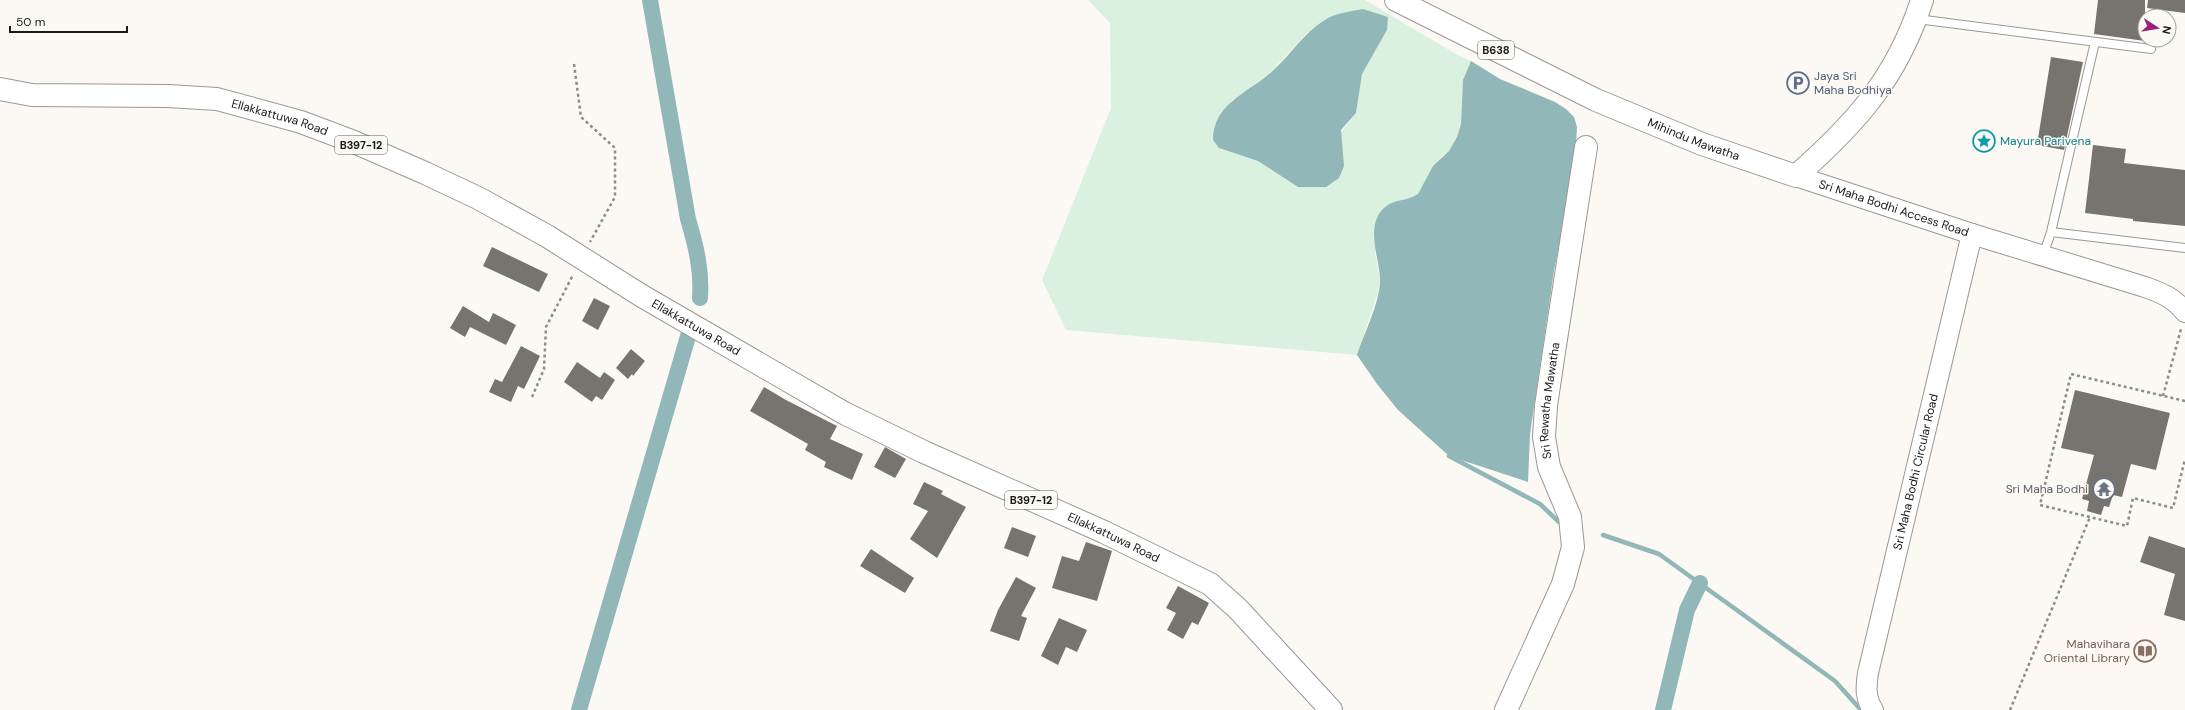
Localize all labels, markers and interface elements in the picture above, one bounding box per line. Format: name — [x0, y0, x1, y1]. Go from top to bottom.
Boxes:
scale bar — [10, 8, 127, 34]
north arrow — [2137, 8, 2177, 48]
text: 50 m — [16, 14, 45, 30]
text: N — [2159, 25, 2174, 35]
road number: B638 — [1478, 41, 1514, 59]
place label: Jaya Sri Maha Bodhiya — [1814, 68, 1892, 98]
parking icon: Jaya Sri Maha Bodhiya — [1785, 70, 1811, 96]
street label: Ellakkattuwa Road — [230, 95, 330, 139]
street label: Mihindu Mawatha — [1645, 114, 1742, 164]
place icon: Mayura Parivena — [1971, 128, 1997, 154]
place label: Mayura Parivena — [2000, 133, 2091, 149]
road number: B397-12 — [335, 136, 387, 154]
street label: Sri Maha Bodhi Access Road — [1817, 176, 1971, 240]
street label: Ellakkattuwa Road — [649, 295, 743, 359]
street label: Sri Rewatha Mawatha — [1536, 341, 1563, 460]
street label: Sri Maha Bodhi Circular Road — [1889, 392, 1942, 552]
temple icon: Sri Maha Bodhi — [2091, 476, 2117, 502]
place label: Sri Maha Bodhi — [2006, 481, 2088, 497]
road number: B397-12 — [1005, 491, 1057, 509]
street label: Ellakkattuwa Road — [1065, 509, 1162, 566]
place label: Mahavihara Oriental Library — [2044, 636, 2130, 666]
library icon: Mahavihara Oriental Library — [2132, 638, 2158, 664]

